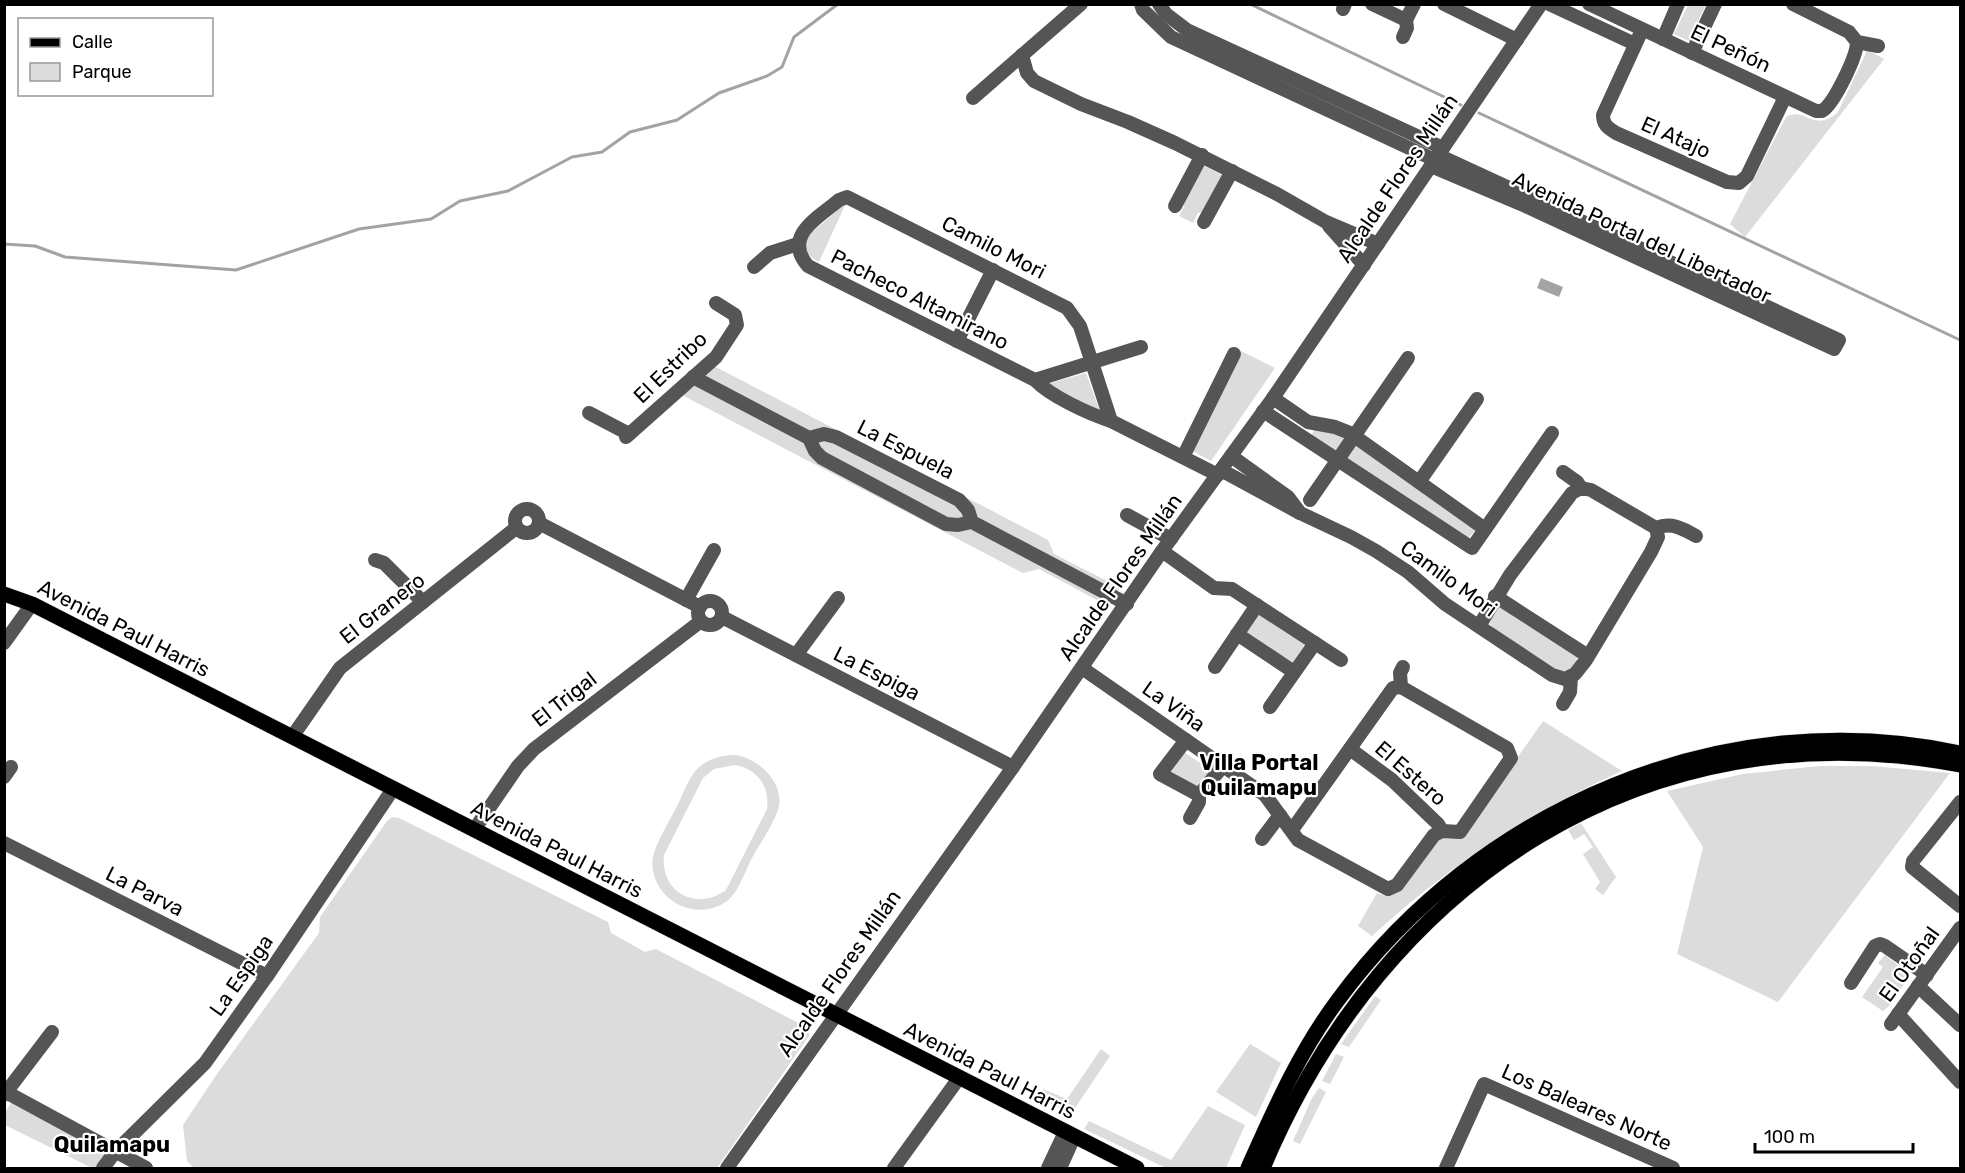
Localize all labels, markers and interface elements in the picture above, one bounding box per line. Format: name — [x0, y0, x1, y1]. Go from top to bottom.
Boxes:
legend — [18, 18, 213, 96]
street label: El Peñón — [1687, 19, 1775, 77]
text: Calle — [72, 31, 113, 53]
text: Parque — [72, 61, 132, 83]
street label: Alcalde Flores Millán — [1331, 89, 1463, 267]
street label: El Atajo — [1637, 111, 1715, 163]
street label: Avenida Portal del Libertador — [1509, 166, 1775, 308]
street label: Camilo Mori — [938, 210, 1050, 284]
street label: Pacheco Altamirano — [827, 243, 1013, 355]
street label: El Estribo — [628, 326, 712, 408]
street label: La Espuela — [853, 414, 959, 484]
street label: Alcalde Flores Millán — [1053, 489, 1187, 665]
street label: Camilo Mori — [1396, 535, 1502, 621]
street label: El Granero — [335, 567, 429, 649]
street label: Avenida Paul Harris — [34, 574, 214, 682]
street label: La Espiga — [830, 641, 924, 705]
street label: El Trigal — [527, 666, 601, 732]
street label: La Viña — [1138, 675, 1210, 737]
street label: El Estero — [1370, 735, 1452, 811]
district label: Villa Portal Quilamapu — [1199, 749, 1319, 801]
street label: Avenida Paul Harris — [467, 795, 647, 903]
street label: La Parva — [102, 861, 188, 921]
street label: Alcalde Flores Millán — [772, 885, 906, 1061]
street label: El Otoñal — [1873, 922, 1945, 1006]
street label: La Espiga — [204, 929, 278, 1021]
street label: Avenida Paul Harris — [900, 1016, 1080, 1124]
street label: Los Baleares Norte — [1498, 1058, 1676, 1156]
scale bar — [1755, 1116, 1912, 1154]
text: 100 m — [1764, 1126, 1815, 1148]
district label: Quilamapu — [54, 1131, 170, 1158]

